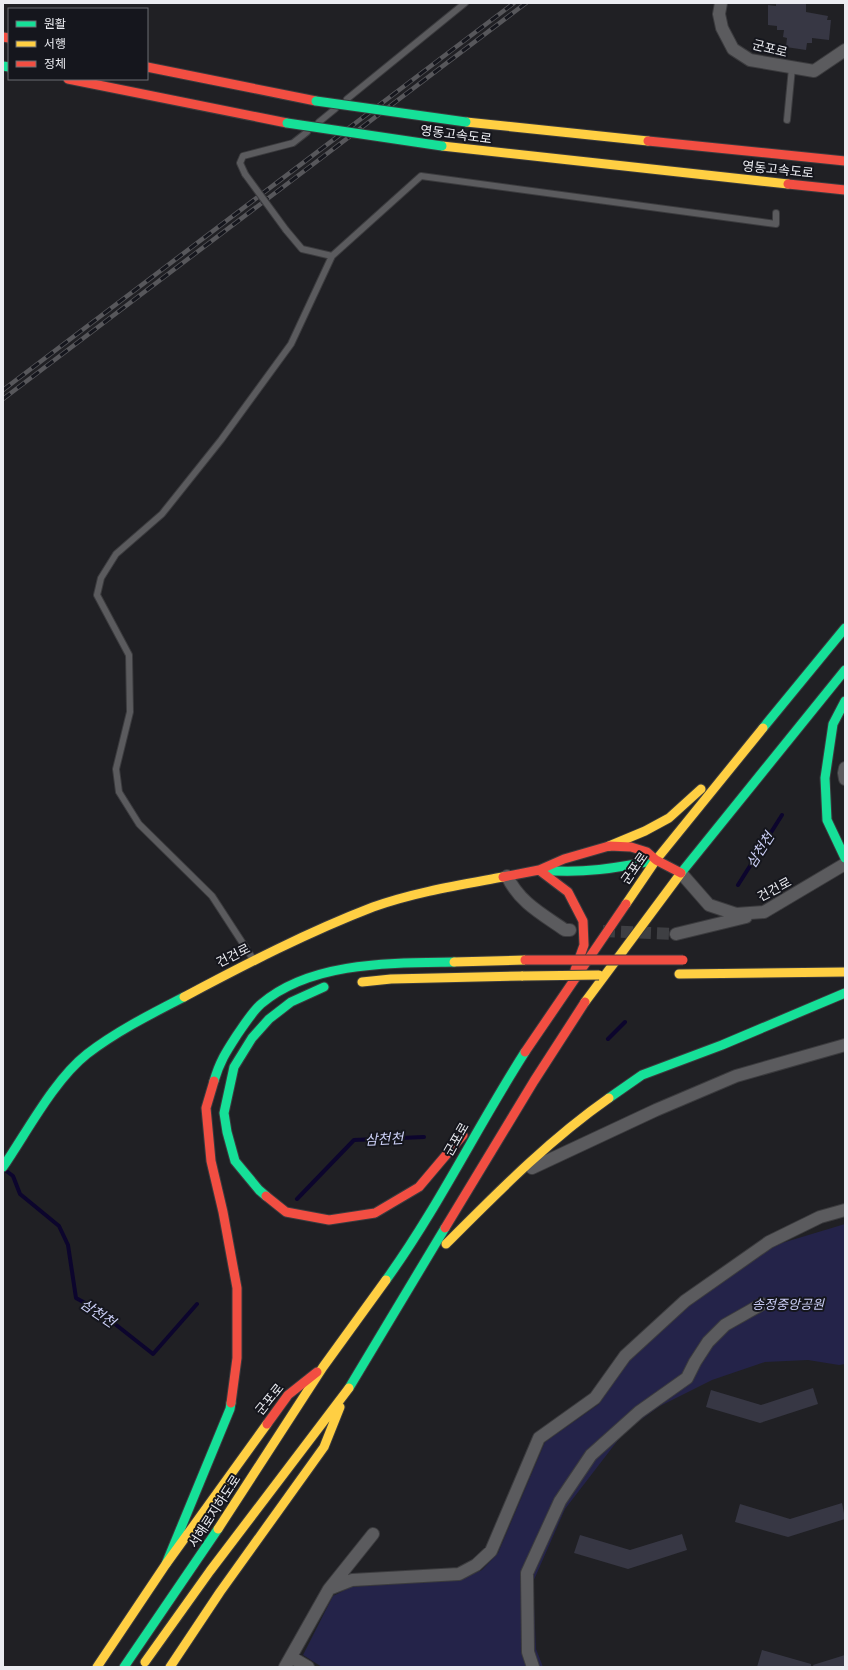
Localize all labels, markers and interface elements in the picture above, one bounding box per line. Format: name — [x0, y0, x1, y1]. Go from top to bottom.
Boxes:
legend — [8, 8, 148, 80]
text: 원활 — [44, 16, 66, 32]
text: 서행 — [44, 36, 66, 52]
street label: 군포로 — [750, 36, 789, 61]
text: 정체 — [44, 56, 66, 72]
street label: 영동고속도로 — [419, 122, 493, 147]
street label: 영동고속도로 — [741, 157, 815, 182]
water label: 삼천천 — [741, 827, 779, 872]
street label: 군포로 — [617, 849, 652, 888]
street label: 건건로 — [754, 873, 794, 905]
street label: 건건로 — [213, 940, 253, 971]
street label: 군포로 — [440, 1119, 473, 1159]
water label: 삼천천 — [364, 1128, 405, 1150]
water label: 삼천천 — [76, 1294, 121, 1333]
park label: 송정중앙공원 — [752, 1296, 825, 1313]
street label: 군포로 — [251, 1380, 287, 1419]
street label: 서해로지하도로 — [184, 1472, 244, 1551]

